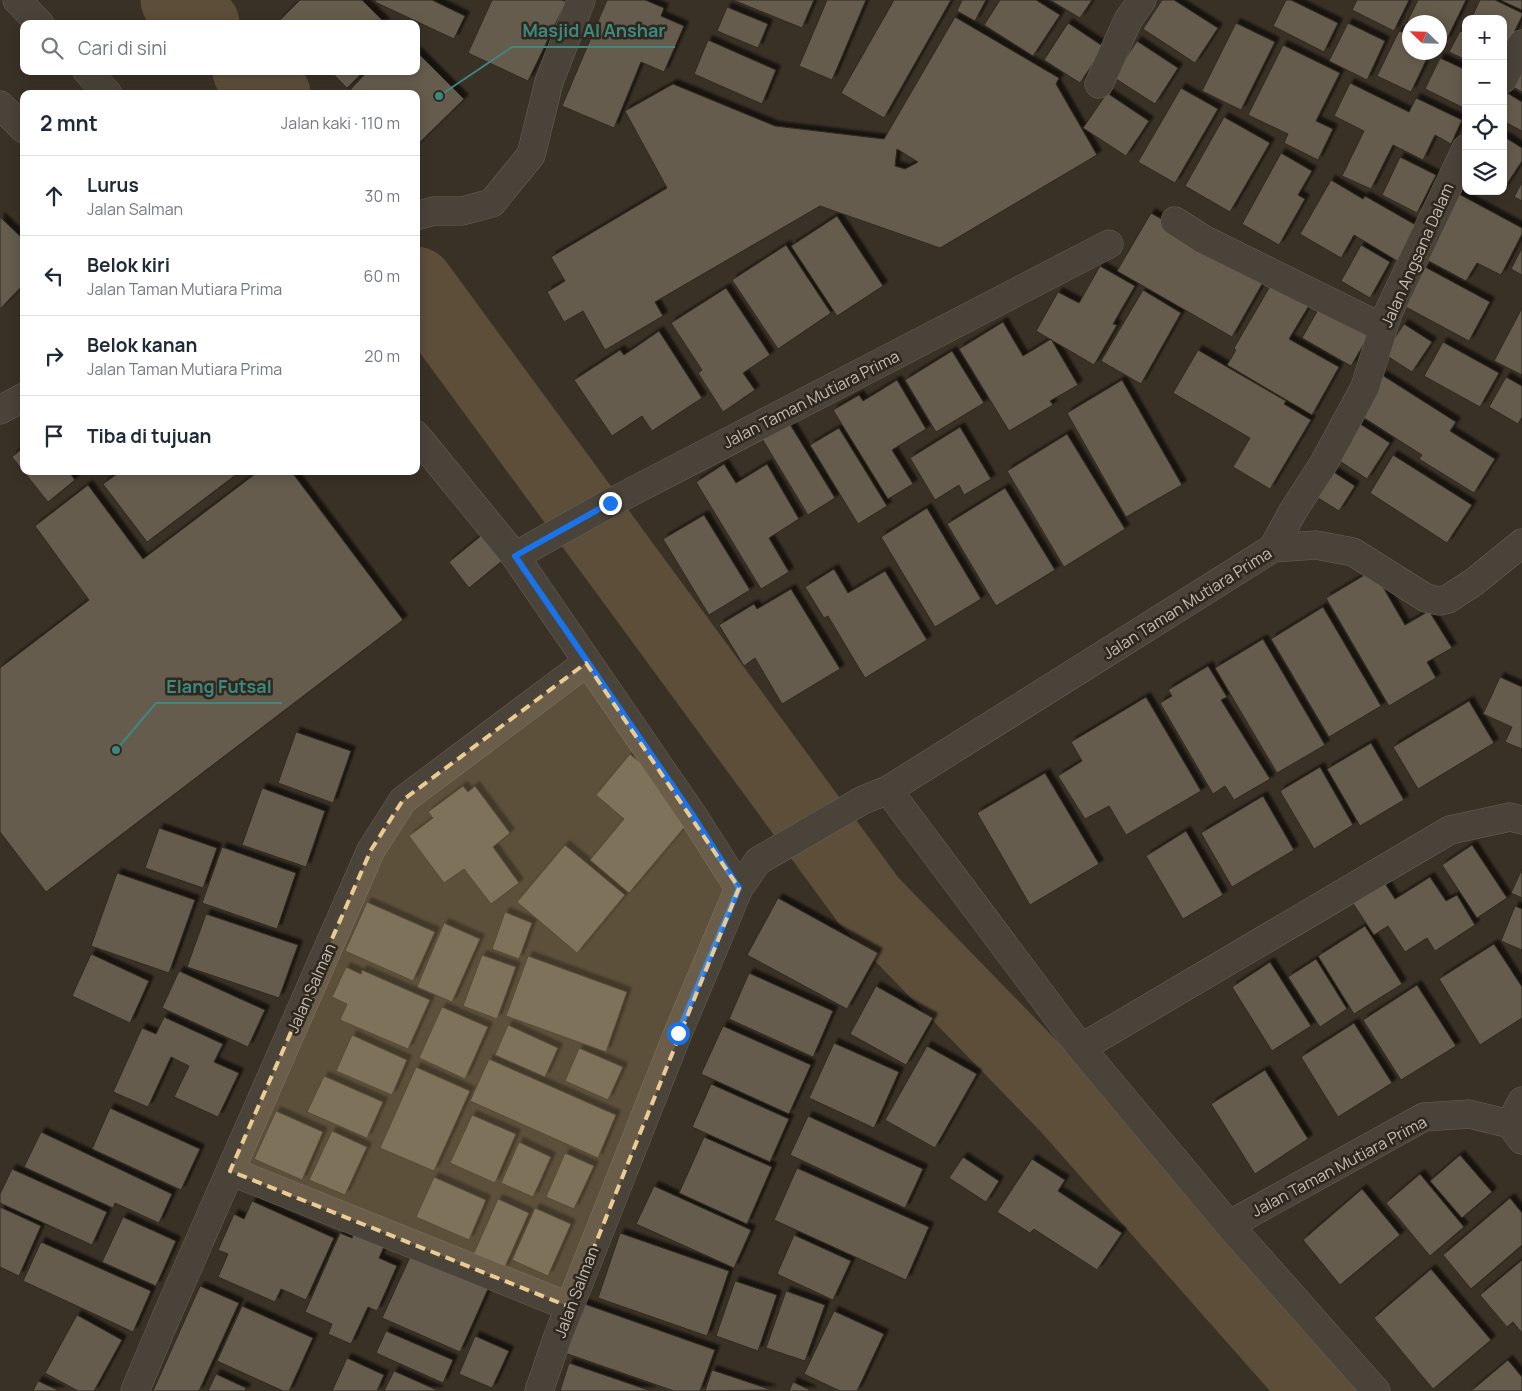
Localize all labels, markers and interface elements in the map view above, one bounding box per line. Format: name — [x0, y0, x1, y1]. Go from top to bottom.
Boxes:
callout: Masjid Al Anshar — [512, 14, 675, 47]
north arrow — [1402, 15, 1447, 60]
map controls — [1462, 15, 1507, 195]
button: + — [1462, 15, 1507, 60]
text: Masjid Al Anshar — [522, 18, 666, 42]
search box — [20, 20, 420, 75]
icon: search — [38, 34, 66, 62]
text: Cari di sini — [78, 35, 167, 61]
button: − — [1462, 60, 1507, 105]
button: locate — [1462, 105, 1507, 150]
text: 2 mnt — [40, 109, 98, 137]
text: Jalan kaki · 110 m — [281, 112, 400, 134]
button: layers — [1462, 150, 1507, 195]
text: Lurus — [87, 172, 139, 198]
street label: Jalan Angsana Dalam — [1375, 180, 1459, 330]
icon: ahead — [40, 182, 68, 210]
text: 30 m — [365, 185, 400, 207]
text: Jalan Salman — [87, 198, 183, 220]
text: Belok kiri — [87, 252, 170, 278]
icon: left — [40, 262, 68, 290]
text: 60 m — [364, 265, 400, 287]
text: Jalan Taman Mutiara Prima — [87, 278, 282, 300]
text: Belok kanan — [87, 332, 197, 358]
icon: right — [40, 342, 68, 370]
text: 20 m — [364, 345, 400, 367]
street label: Jalan Taman Mutiara Prima — [719, 345, 903, 453]
text: Jalan Taman Mutiara Prima — [87, 358, 282, 380]
icon: arrive — [40, 422, 68, 450]
text: Tiba di tujuan — [87, 423, 211, 449]
route end — [599, 492, 622, 515]
street label: Jalan Taman Mutiara Prima — [1098, 542, 1276, 664]
callout: Elang Futsal — [156, 670, 282, 703]
text: Elang Futsal — [166, 674, 272, 698]
street label: Jalan Salman — [281, 940, 341, 1036]
route start — [667, 1022, 690, 1045]
street label: Jalan Taman Mutiara Prima — [1248, 1110, 1430, 1222]
street label: Jalan Salman — [549, 1243, 603, 1341]

